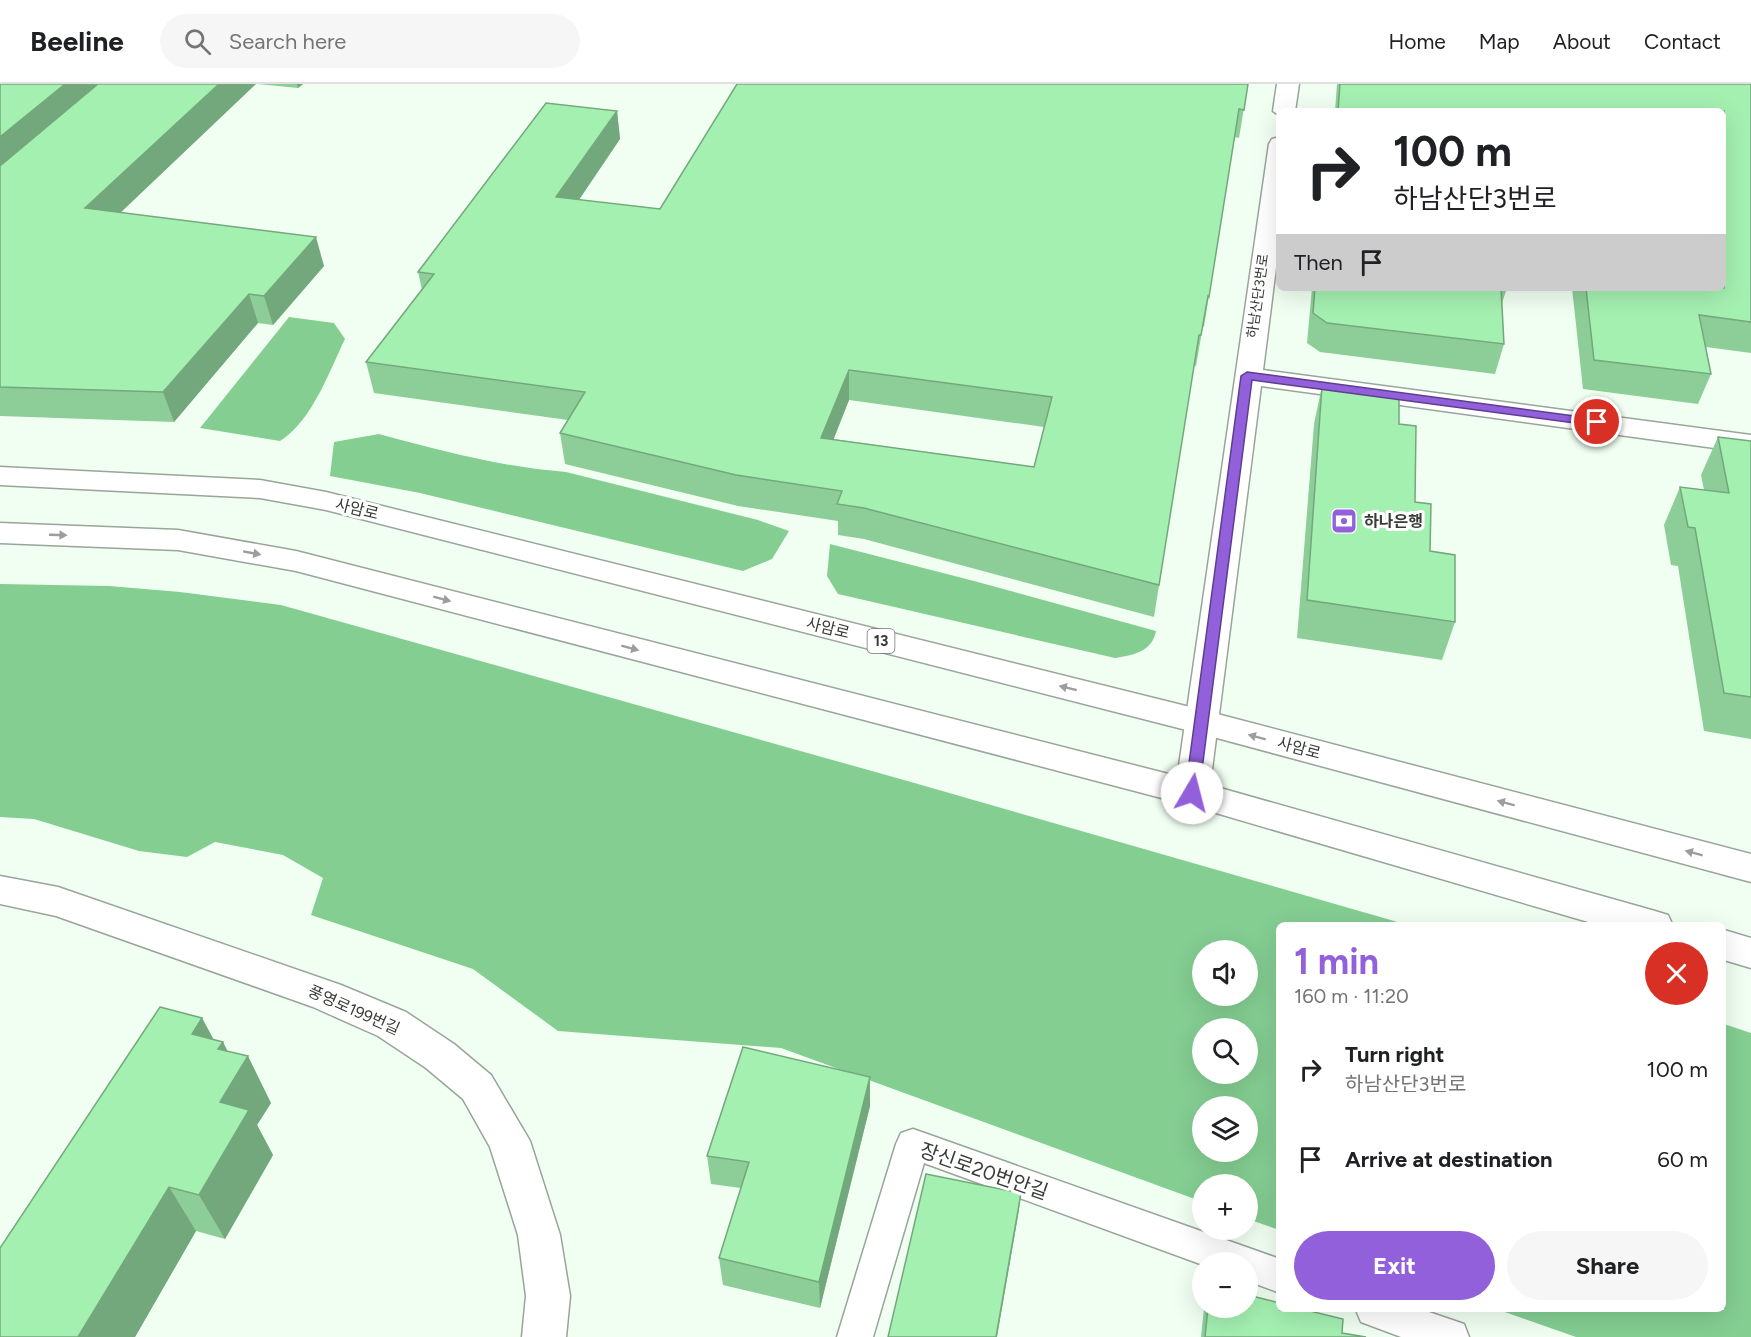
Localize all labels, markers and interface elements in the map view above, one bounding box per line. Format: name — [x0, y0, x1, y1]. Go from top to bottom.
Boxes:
search box — [160, 14, 580, 68]
text: Beeline — [30, 24, 124, 58]
icon: search — [181, 25, 214, 58]
text: Search here — [229, 28, 346, 55]
text: Home — [1389, 29, 1446, 54]
text: Map — [1479, 29, 1520, 54]
text: About — [1553, 29, 1611, 54]
text: Contact — [1644, 29, 1721, 54]
text: 100 m — [1393, 126, 1512, 177]
icon: right — [1294, 132, 1372, 210]
text: 하남산단3번로 — [1393, 182, 1557, 215]
icon: arrive — [1355, 246, 1388, 279]
text: Then — [1294, 249, 1343, 276]
street label: 하남산단3번로 — [1244, 253, 1272, 339]
pin — [1571, 396, 1622, 447]
icon: arrive — [1580, 405, 1613, 438]
street label: 사암로 — [333, 494, 381, 524]
bank icon: 하나은행 — [1329, 506, 1359, 536]
place label: 하나은행 — [1364, 512, 1423, 531]
one-way arrow — [49, 530, 68, 540]
one-way arrow — [243, 549, 262, 558]
one-way arrow — [433, 595, 451, 604]
street label: 사암로 — [804, 613, 852, 643]
road number: 13 — [868, 629, 894, 653]
one-way arrow — [622, 644, 640, 653]
one-way arrow — [1059, 683, 1077, 693]
one-way arrow — [1248, 731, 1266, 741]
street label: 사암로 — [1275, 733, 1323, 763]
position arrow — [1160, 761, 1224, 825]
one-way arrow — [1497, 797, 1515, 807]
one-way arrow — [1685, 848, 1703, 857]
map controls — [1192, 940, 1258, 1318]
button: sound — [1192, 940, 1258, 1006]
text: 1 min — [1294, 940, 1379, 983]
button: close — [1645, 942, 1708, 1005]
street label: 풍영로199번길 — [305, 981, 403, 1039]
text: 160 m · 11:20 — [1294, 984, 1409, 1008]
button: search — [1192, 1018, 1258, 1084]
text: Turn right — [1345, 1041, 1444, 1068]
icon: right — [1294, 1053, 1327, 1086]
text: 100 m — [1647, 1056, 1708, 1083]
text: 하남산단3번로 — [1345, 1072, 1466, 1096]
button: layers — [1192, 1096, 1258, 1162]
street label: 장신로20번안길 — [917, 1138, 1051, 1204]
icon: arrive — [1294, 1143, 1327, 1176]
text: Arrive at destination — [1345, 1146, 1553, 1173]
text: 60 m — [1657, 1146, 1708, 1173]
button: + — [1192, 1174, 1258, 1240]
button: Exit — [1294, 1231, 1495, 1300]
button: Share — [1507, 1231, 1708, 1300]
button: − — [1192, 1252, 1258, 1318]

